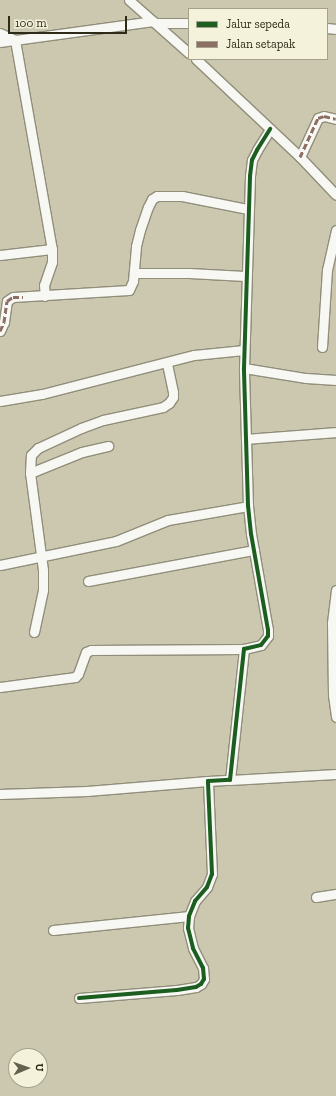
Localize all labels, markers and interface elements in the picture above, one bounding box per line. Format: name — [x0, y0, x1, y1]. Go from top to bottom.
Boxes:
scale bar — [10, 8, 129, 34]
legend — [188, 8, 328, 60]
text: 100 m — [15, 16, 47, 30]
text: Jalur sepeda — [226, 17, 290, 31]
text: Jalan setapak — [226, 37, 295, 51]
north arrow — [8, 1048, 48, 1088]
text: U — [33, 1063, 46, 1072]

